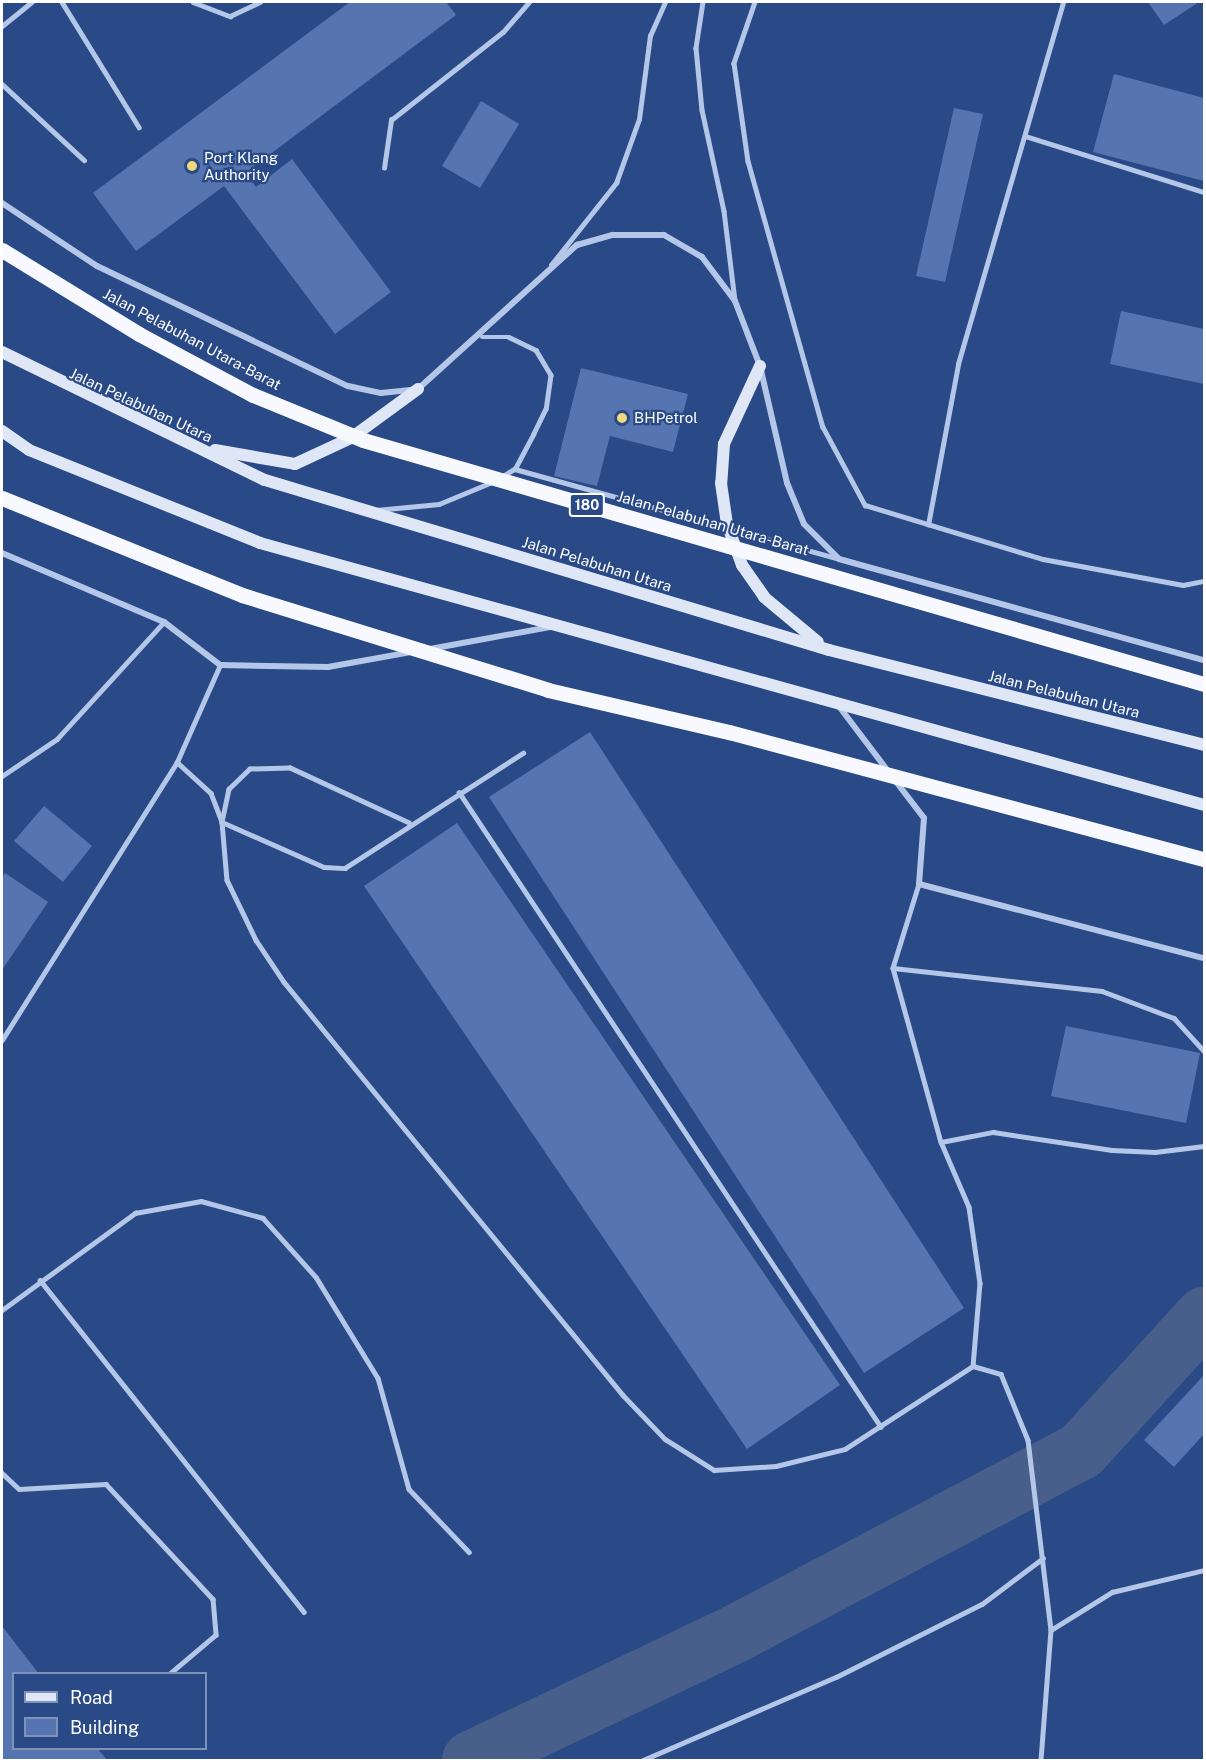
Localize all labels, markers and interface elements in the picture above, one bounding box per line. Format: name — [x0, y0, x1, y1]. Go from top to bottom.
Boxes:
place label: Port Klang Authority — [204, 148, 278, 183]
marker: Port Klang Authority — [185, 159, 199, 173]
street label: Jalan Pelabuhan Utara-Barat — [100, 284, 284, 394]
street label: Jalan Pelabuhan Utara — [67, 364, 215, 446]
place label: BHPetrol — [634, 409, 698, 427]
marker: BHPetrol — [615, 411, 629, 425]
street label: Jalan Pelabuhan Utara-Barat — [615, 487, 811, 559]
road number: 180 — [568, 494, 606, 516]
street label: Jalan Pelabuhan Utara — [520, 533, 674, 595]
street label: Jalan Pelabuhan Utara — [986, 666, 1142, 722]
legend — [12, 1672, 207, 1750]
text: Road — [70, 1687, 113, 1708]
text: Building — [70, 1717, 139, 1738]

